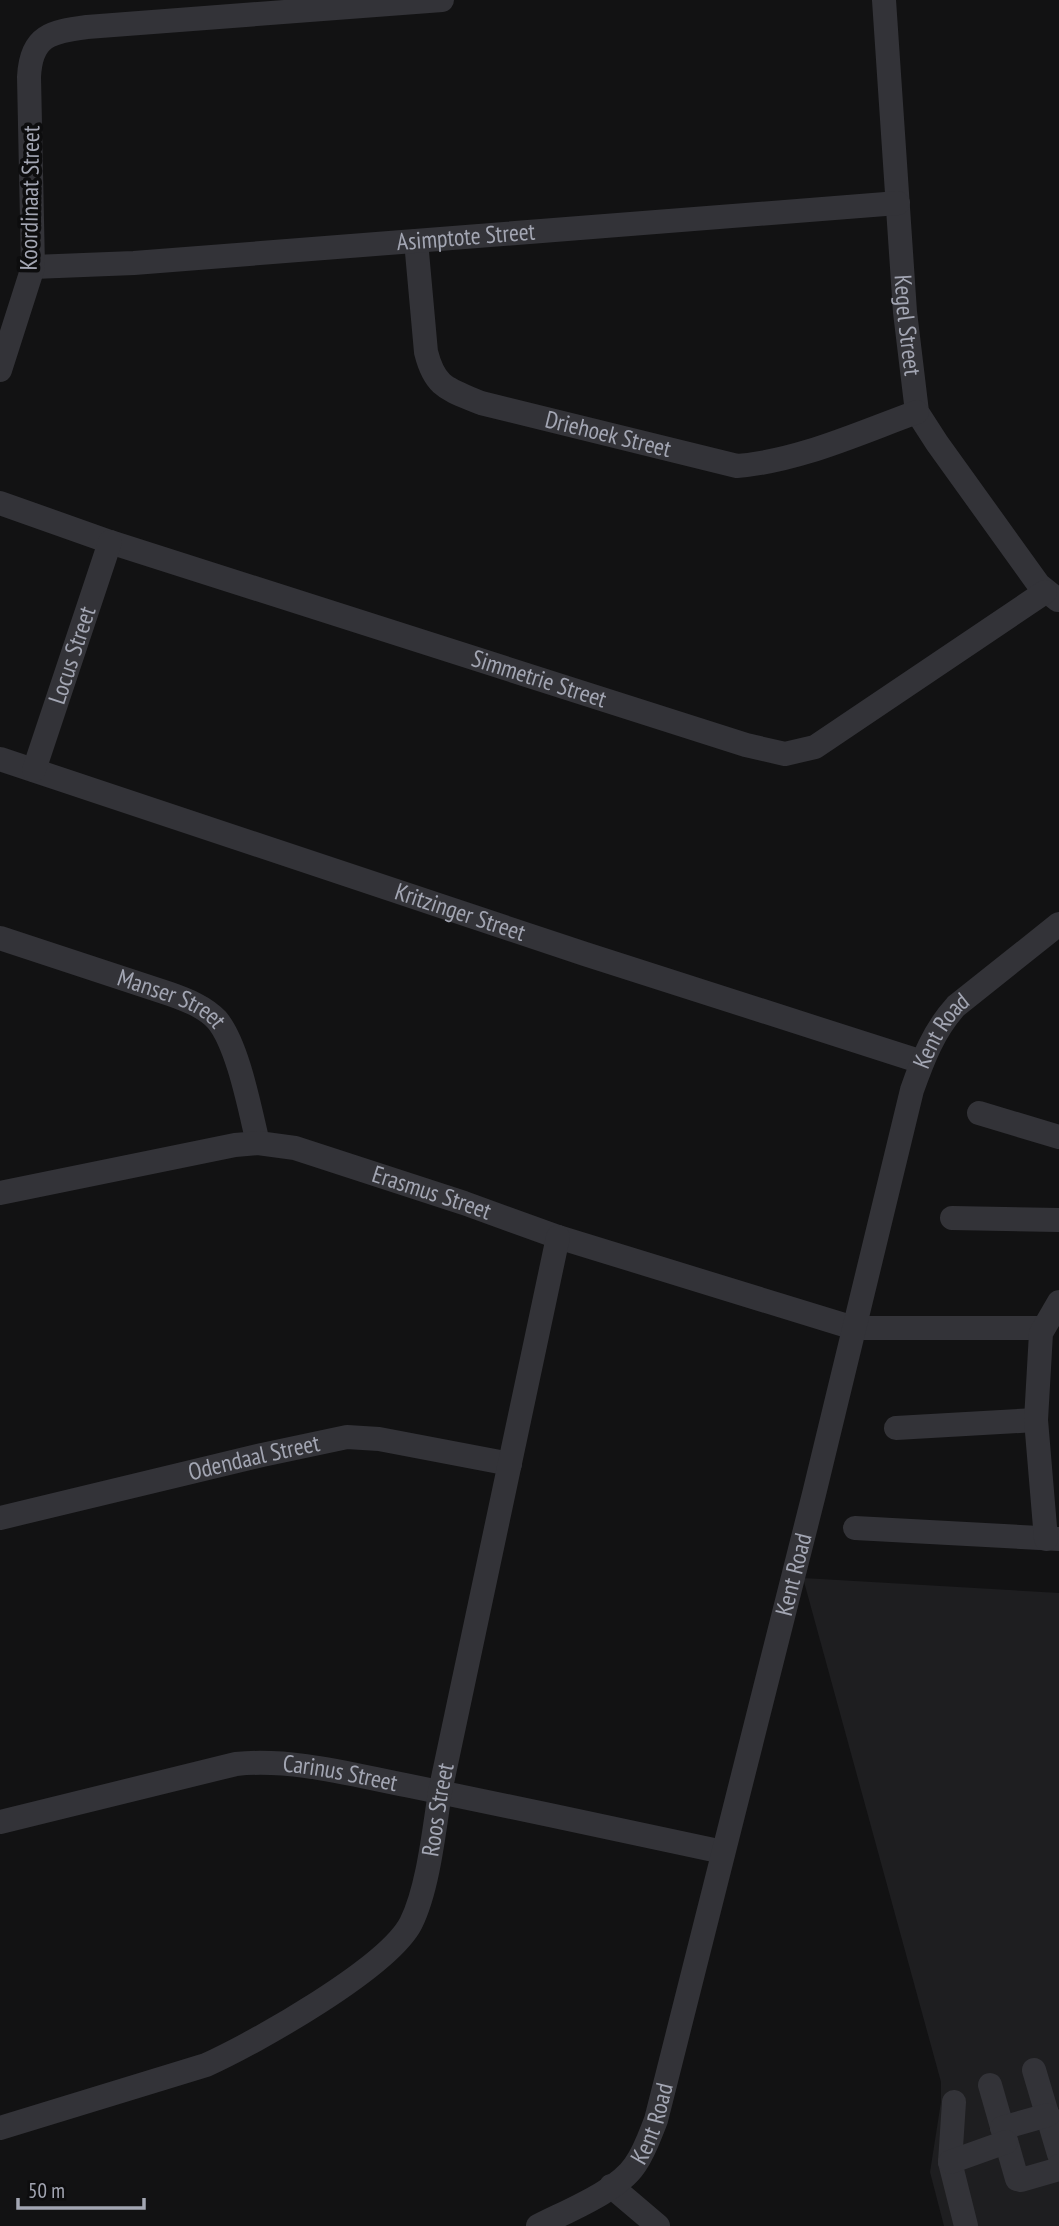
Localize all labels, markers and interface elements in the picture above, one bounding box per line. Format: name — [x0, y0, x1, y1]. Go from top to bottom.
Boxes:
street label: Koordinaat Street — [13, 125, 46, 271]
street label: Asimptote Street — [395, 216, 537, 257]
street label: Kegel Street — [888, 274, 929, 378]
street label: Driehoek Street — [542, 403, 675, 464]
street label: Locus Street — [41, 602, 103, 708]
street label: Simmetrie Street — [468, 642, 611, 715]
street label: Kritzinger Street — [391, 876, 530, 948]
street label: Manser Street — [114, 962, 234, 1034]
street label: Kent Road — [906, 986, 975, 1073]
street label: Erasmus Street — [368, 1158, 496, 1227]
street label: Odendaal Street — [185, 1427, 323, 1487]
street label: Kent Road — [768, 1530, 818, 1619]
street label: Carinus Street — [282, 1748, 401, 1798]
street label: Roos Street — [414, 1760, 461, 1859]
street label: Kent Road — [623, 2080, 680, 2170]
scale bar — [18, 2166, 144, 2210]
text: 50 m — [28, 2177, 65, 2204]

